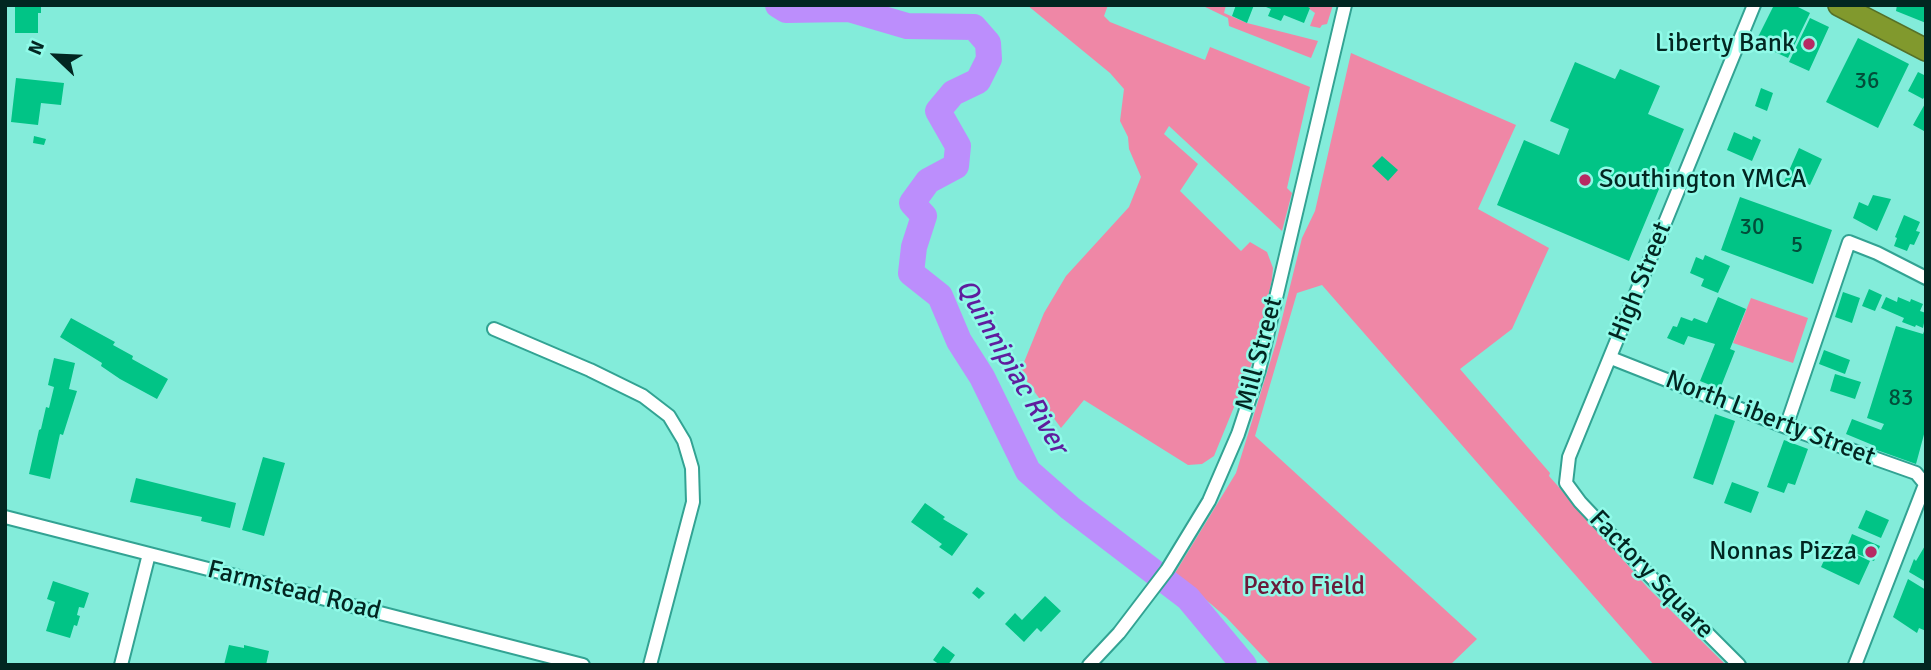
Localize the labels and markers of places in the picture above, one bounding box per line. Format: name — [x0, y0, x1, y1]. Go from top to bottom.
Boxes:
place label: Liberty Bank — [1655, 28, 1795, 60]
marker: Liberty Bank — [1801, 36, 1817, 52]
place label: Southington YMCA — [1599, 164, 1807, 196]
marker: Southington YMCA — [1577, 172, 1593, 188]
place label: Nonnas Pizza — [1709, 536, 1857, 568]
marker: Nonnas Pizza — [1863, 544, 1879, 560]

